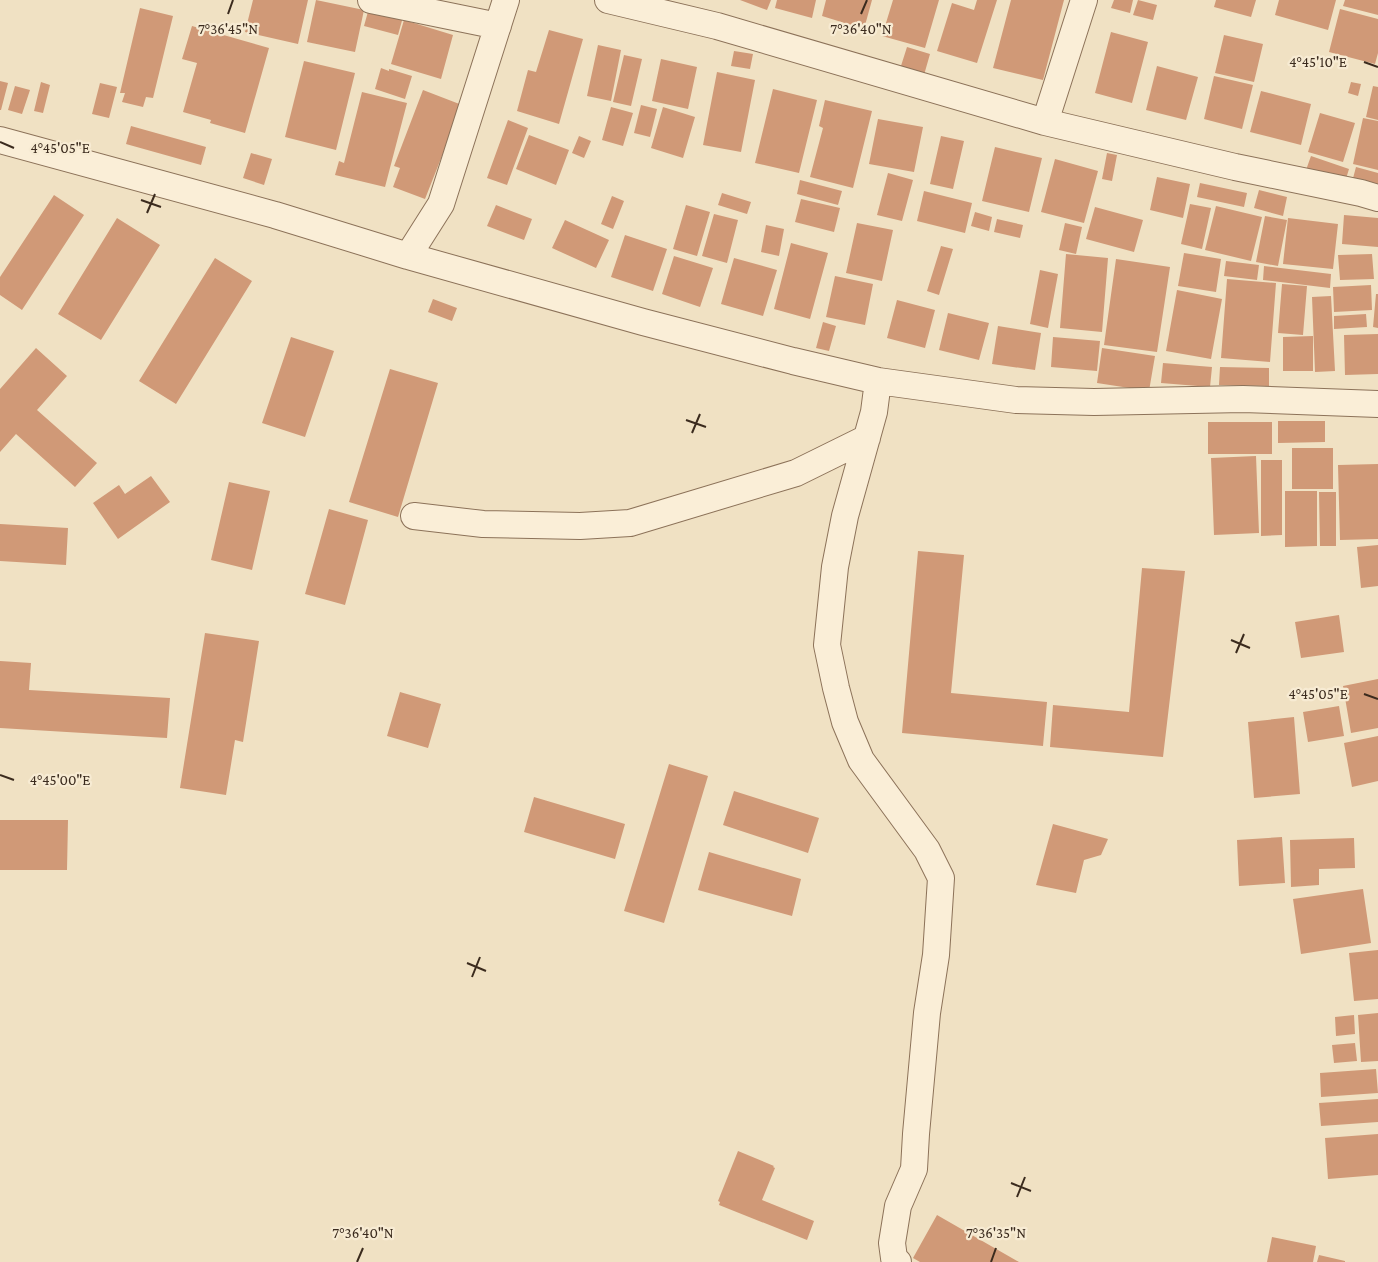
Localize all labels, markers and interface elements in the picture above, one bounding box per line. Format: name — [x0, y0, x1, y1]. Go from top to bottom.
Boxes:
text: 7°36'45"N — [198, 21, 258, 37]
text: 7°36'40"N — [830, 21, 892, 37]
text: 4°45'10"E — [1289, 54, 1347, 70]
text: 4°45'05"E — [30, 140, 90, 156]
text: 4°45'05"E — [1288, 686, 1348, 702]
text: 4°45'00"E — [30, 772, 90, 788]
text: 7°36'40"N — [332, 1225, 394, 1241]
text: 7°36'35"N — [966, 1225, 1026, 1241]

